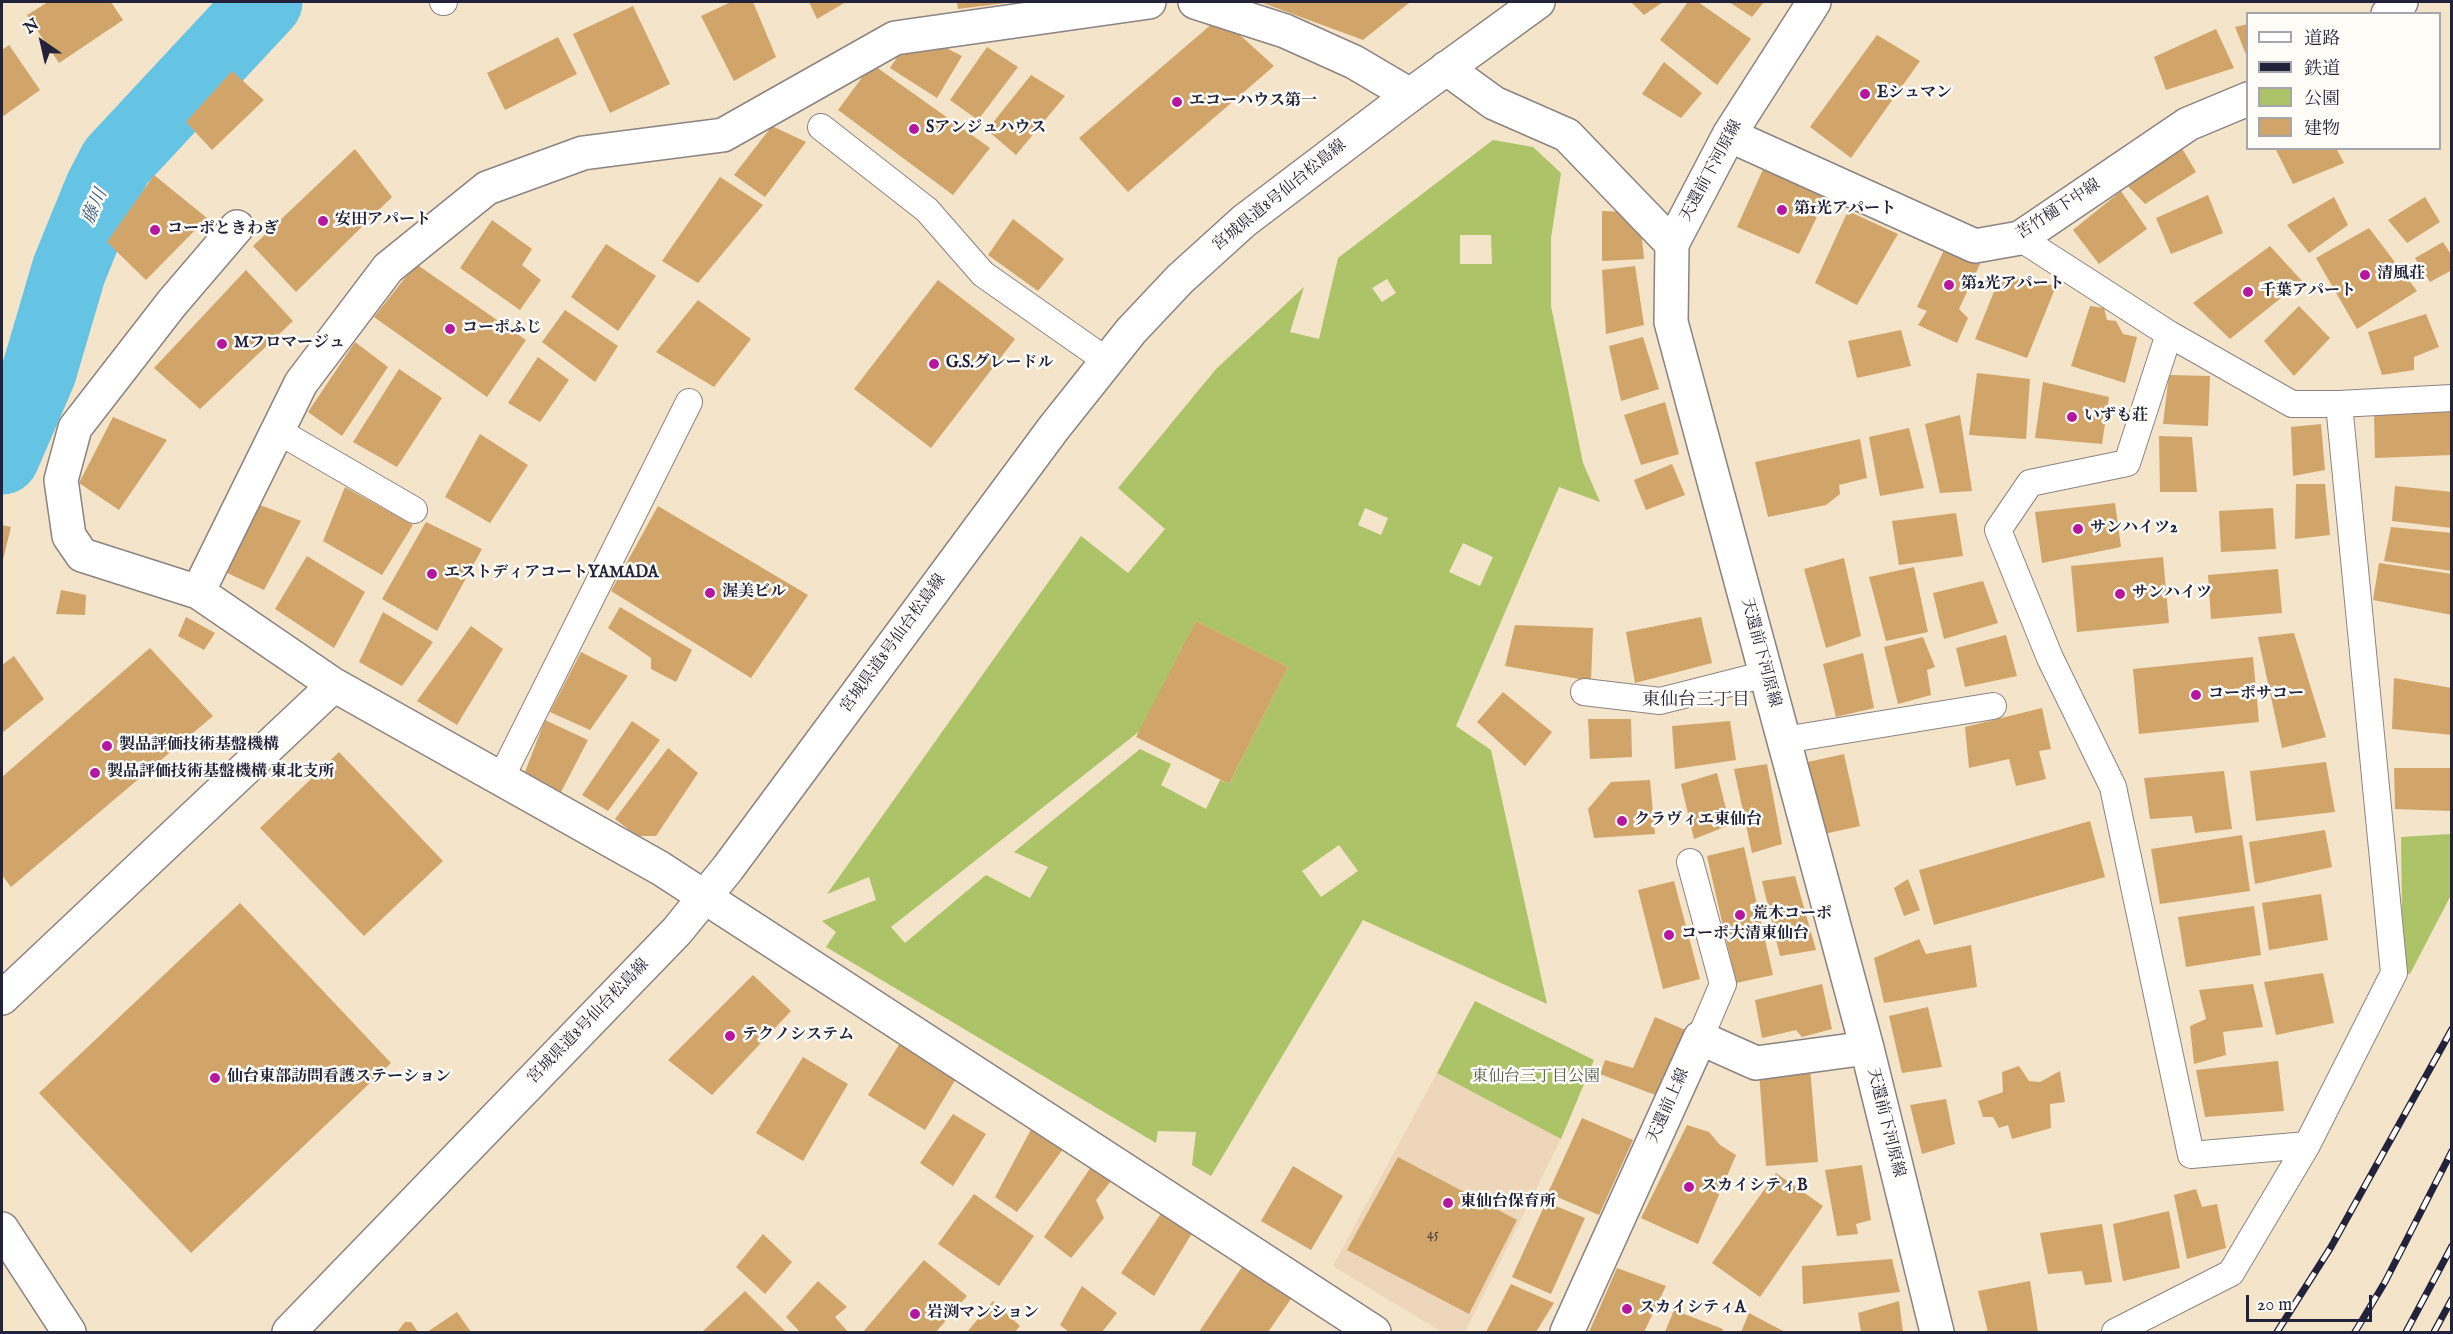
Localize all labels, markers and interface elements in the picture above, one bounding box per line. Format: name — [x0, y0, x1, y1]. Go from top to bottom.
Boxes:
north arrow — [12, 12, 72, 72]
legend — [2246, 12, 2441, 150]
text: N — [21, 15, 43, 39]
text: 道路 — [2304, 28, 2340, 51]
text: 鉄道 — [2304, 58, 2340, 81]
place label: Eシュマン — [1877, 84, 1952, 104]
marker: Eシュマン — [1858, 87, 1872, 101]
text: 公園 — [2304, 88, 2340, 111]
place label: エコーハウス第一 — [1189, 92, 1317, 112]
marker: エコーハウス第一 — [1170, 95, 1184, 109]
street label: 天還前下河原線 — [1677, 117, 1747, 225]
text: 建物 — [2304, 118, 2340, 141]
place label: Sアンジュハウス — [926, 119, 1046, 139]
marker: Sアンジュハウス — [907, 122, 921, 136]
street label: 宮城県道8号仙台松島線 — [1209, 136, 1351, 256]
street label: 苦竹樋下中線 — [2014, 176, 2104, 244]
water label: 藤川 — [79, 186, 113, 228]
place label: 第1光アパート — [1794, 200, 1896, 220]
marker: 第1光アパート — [1775, 203, 1789, 217]
place label: 安田アパート — [335, 211, 431, 231]
marker: 安田アパート — [316, 214, 330, 228]
place label: コーポときわぎ — [167, 220, 279, 240]
marker: コーポときわぎ — [148, 223, 162, 237]
place label: 清風荘 — [2377, 265, 2425, 285]
marker: 清風荘 — [2358, 268, 2372, 282]
place label: 第2光アパート — [1961, 275, 2065, 295]
marker: 第2光アパート — [1942, 278, 1956, 292]
place label: 千葉アパート — [2260, 282, 2356, 302]
marker: 千葉アパート — [2241, 285, 2255, 299]
place label: コーポふじ — [462, 319, 542, 339]
marker: コーポふじ — [443, 322, 457, 336]
place label: Mフロマージュ — [234, 334, 345, 354]
marker: Mフロマージュ — [215, 337, 229, 351]
place label: G.S.グレードル — [946, 354, 1054, 374]
marker: G.S.グレードル — [927, 357, 941, 371]
place label: いずも荘 — [2084, 407, 2148, 427]
marker: いずも荘 — [2065, 410, 2079, 424]
place label: サンハイツ2 — [2090, 519, 2178, 539]
marker: サンハイツ2 — [2071, 522, 2085, 536]
place label: エストディアコートYAMADA — [444, 564, 659, 584]
marker: エストディアコートYAMADA — [425, 567, 439, 581]
street label: 宮城県道8号仙台松島線 — [837, 571, 951, 717]
place label: 渥美ビル — [722, 583, 786, 603]
place label: サンハイツ — [2132, 584, 2212, 604]
marker: 渥美ビル — [703, 586, 717, 600]
marker: サンハイツ — [2113, 587, 2127, 601]
street label: 天還前下河原線 — [1736, 596, 1784, 710]
place label: コーポサコー — [2208, 685, 2304, 705]
marker: コーポサコー — [2189, 688, 2203, 702]
district label: 東仙台三丁目 — [1642, 690, 1750, 712]
place label: 製品評価技術基盤機構 — [119, 736, 279, 756]
marker: 製品評価技術基盤機構 — [100, 739, 114, 753]
place label: 製品評価技術基盤機構 東北支所 — [107, 763, 334, 783]
marker: 製品評価技術基盤機構 東北支所 — [88, 766, 102, 780]
place label: クラヴィエ東仙台 — [1634, 811, 1762, 831]
marker: クラヴィエ東仙台 — [1615, 814, 1629, 828]
place label: 荒木コーポ — [1752, 905, 1832, 925]
marker: 荒木コーポ — [1733, 908, 1747, 922]
place label: コーポ大清東仙台 — [1681, 925, 1809, 945]
marker: コーポ大清東仙台 — [1662, 928, 1676, 942]
street label: 宮城県道8号仙台松島線 — [524, 956, 654, 1088]
place label: テクノシステム — [742, 1026, 854, 1046]
marker: テクノシステム — [723, 1029, 737, 1043]
street label: 天還前上線 — [1644, 1066, 1694, 1146]
street label: 天還前下河原線 — [1862, 1066, 1908, 1180]
place label: 仙台東部訪問看護ステーション — [227, 1068, 451, 1088]
park label: 東仙台三丁目公園 — [1472, 1068, 1600, 1088]
marker: 仙台東部訪問看護ステーション — [208, 1071, 222, 1085]
place label: スカイシティB — [1701, 1177, 1808, 1197]
marker: スカイシティB — [1682, 1180, 1696, 1194]
place label: 東仙台保育所 — [1460, 1193, 1556, 1213]
marker: 東仙台保育所 — [1441, 1196, 1455, 1210]
house number: 45 — [1427, 1227, 1439, 1243]
scale bar — [2249, 1283, 2375, 1321]
text: 20 m — [2257, 1294, 2292, 1317]
place label: スカイシティA — [1639, 1299, 1746, 1319]
marker: スカイシティA — [1620, 1302, 1634, 1316]
place label: 岩渕マンション — [927, 1304, 1039, 1324]
marker: 岩渕マンション — [908, 1307, 922, 1321]

